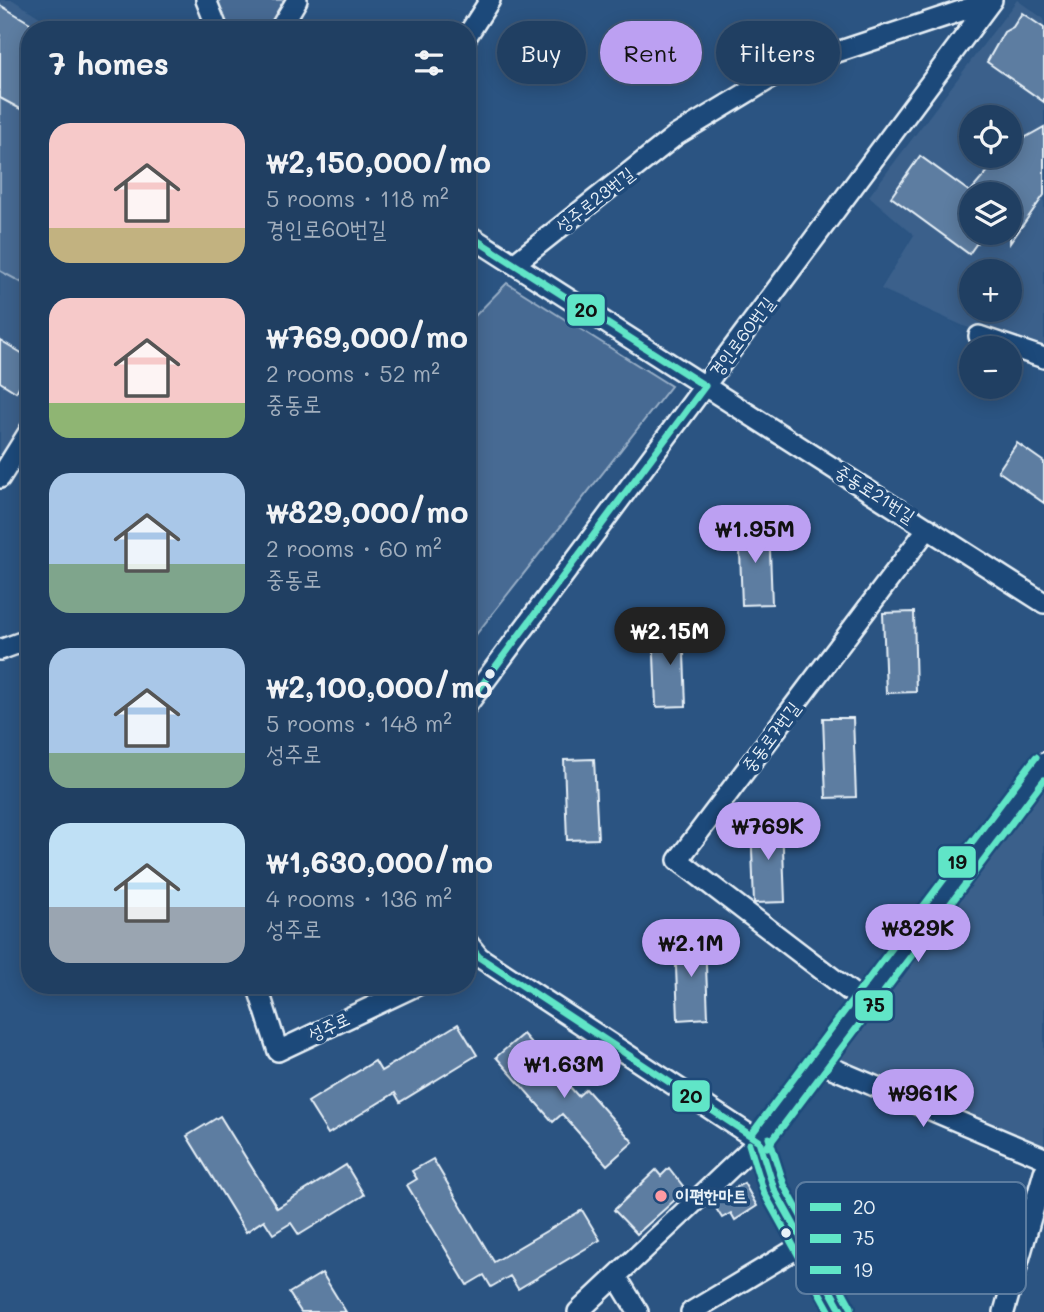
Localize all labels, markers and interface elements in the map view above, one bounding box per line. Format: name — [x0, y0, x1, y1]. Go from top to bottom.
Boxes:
chip: Buy — [497, 21, 586, 84]
chip: Rent — [600, 21, 702, 84]
chip: Filters — [716, 21, 840, 84]
text: 7 homes — [49, 43, 169, 83]
icon: filters — [410, 44, 448, 82]
map controls — [959, 105, 1022, 399]
button: locate — [959, 105, 1022, 168]
text: ₩2,150,000/mo — [266, 141, 491, 181]
icon: home — [105, 151, 189, 235]
street label: 성주로23번길 — [550, 161, 639, 237]
button: layers — [959, 182, 1022, 245]
text: 5 rooms · 118 m² — [266, 183, 449, 213]
text: 경인로60번길 — [266, 213, 387, 243]
button: + — [959, 259, 1022, 322]
street label: 경인로60번길 — [703, 291, 779, 381]
line badge: 20 — [566, 293, 606, 327]
text: 20 — [575, 297, 597, 322]
text: ₩769,000/mo — [266, 316, 468, 356]
icon: home — [105, 326, 189, 410]
button: − — [959, 336, 1022, 399]
text: 2 rooms · 52 m² — [266, 358, 440, 388]
text: 중동로 — [266, 388, 322, 418]
street label: 중동로21번길 — [831, 458, 920, 528]
text: ₩829,000/mo — [266, 491, 468, 531]
icon: home — [105, 501, 189, 585]
pin: ₩1.95M — [698, 505, 812, 565]
text: ₩1.95M — [715, 513, 795, 543]
text: 2 rooms · 60 m² — [266, 533, 442, 563]
text: 중동로 — [266, 563, 322, 593]
pin: ₩2.15M — [613, 608, 727, 667]
text: ₩2.15M — [630, 615, 710, 645]
text: ₩2,100,000/mo — [266, 666, 493, 706]
unlabelled marker — [483, 667, 497, 681]
icon: home — [105, 676, 189, 760]
street label: 중동로7번길 — [736, 696, 805, 777]
text: 5 rooms · 148 m² — [266, 708, 452, 738]
text: 성주로 — [266, 738, 322, 768]
pin: ₩769K — [719, 802, 817, 862]
text: ₩769K — [732, 810, 804, 840]
text: ₩1,630,000/mo — [266, 841, 493, 881]
line badge: 19 — [937, 845, 977, 879]
text: 19 — [947, 849, 967, 874]
icon: home — [105, 851, 189, 935]
text: 4 rooms · 136 m² — [266, 883, 452, 913]
pin: ₩829K — [869, 904, 967, 964]
text: ₩829K — [881, 912, 955, 942]
text: 성주로 — [266, 913, 322, 943]
pin: ₩2.1M — [642, 920, 740, 979]
text: ₩2.1M — [658, 927, 724, 957]
line badge: 75 — [854, 989, 894, 1022]
text: 75 — [863, 992, 885, 1017]
street label: 성주로 — [304, 1006, 353, 1046]
pin: ₩1.63M — [507, 1040, 621, 1100]
text: ₩1.63M — [524, 1048, 604, 1078]
pin: ₩961K — [874, 1070, 972, 1129]
text: ₩961K — [888, 1077, 958, 1107]
line badge: 20 — [671, 1079, 711, 1113]
text: 20 — [680, 1083, 702, 1108]
legend — [796, 1182, 1026, 1294]
place label: 이편한마트 — [675, 1183, 747, 1207]
marker: 이편한마트 — [653, 1188, 669, 1204]
text: 20 — [853, 1194, 876, 1219]
text: 75 — [853, 1225, 875, 1250]
unlabelled marker — [779, 1226, 793, 1240]
text: 19 — [853, 1257, 873, 1282]

